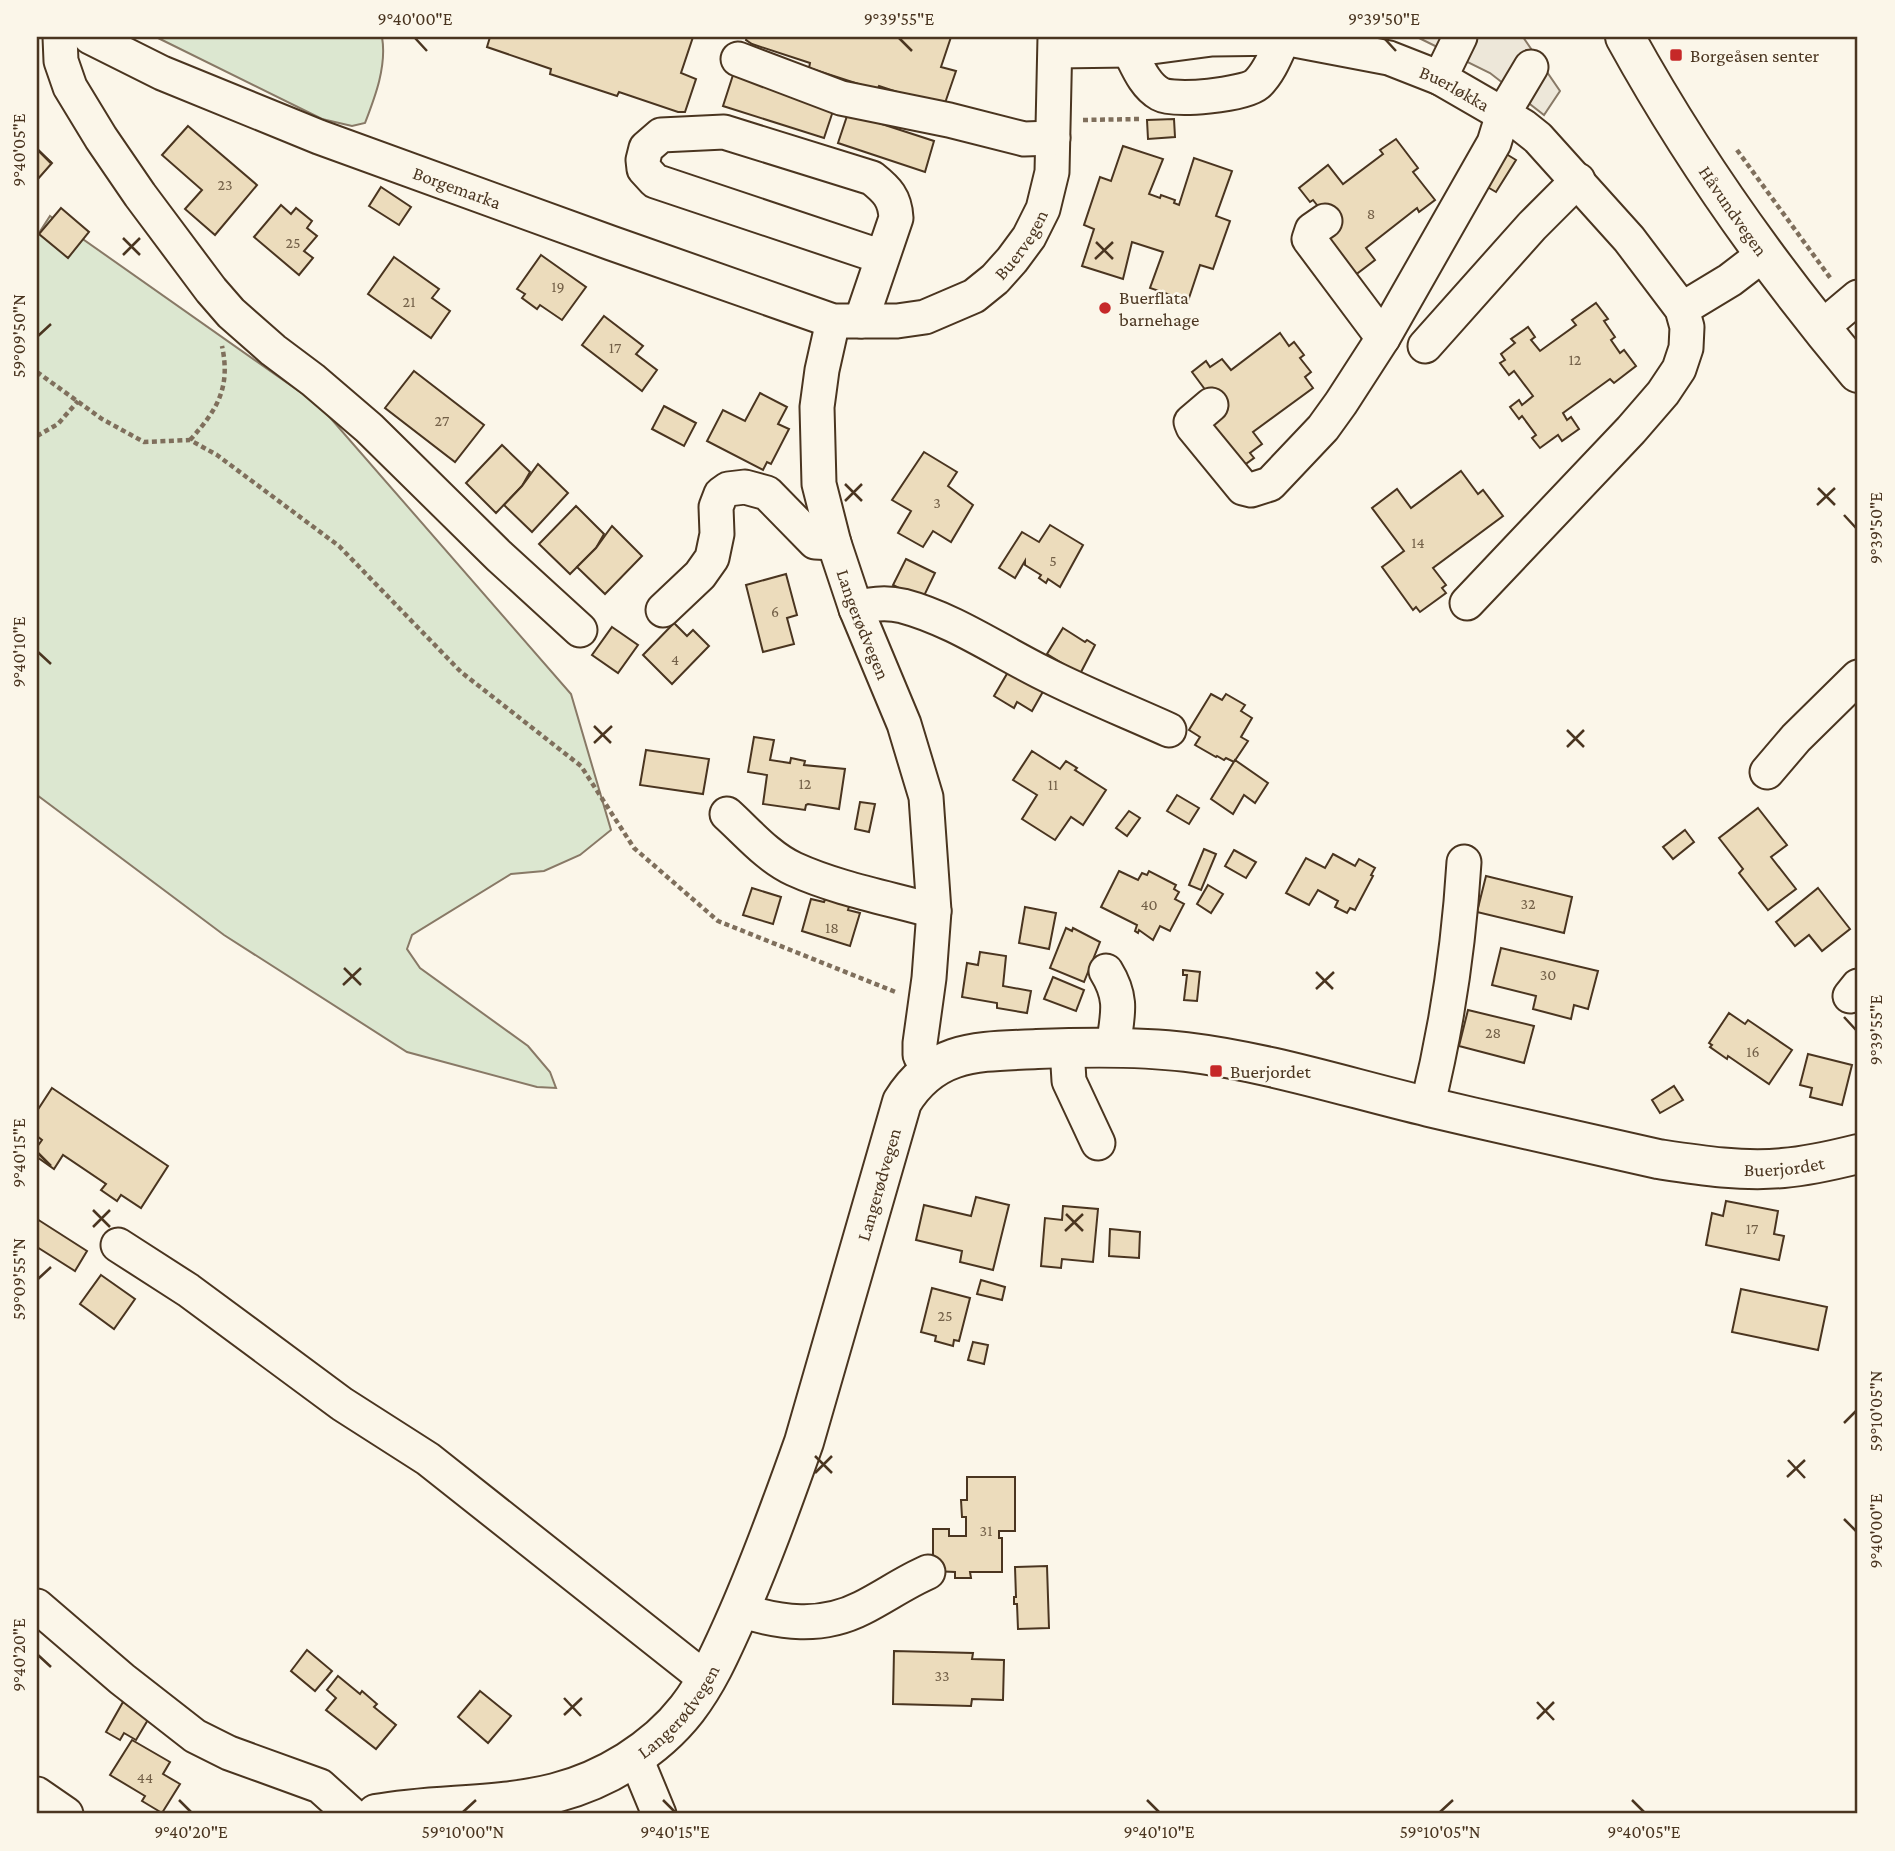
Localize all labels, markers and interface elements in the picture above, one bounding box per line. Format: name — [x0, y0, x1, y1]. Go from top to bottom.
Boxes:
text: 9°40'00"E — [378, 9, 453, 29]
text: 9°39'55"E — [864, 9, 934, 29]
text: 9°39'50"E — [1348, 9, 1420, 29]
place label: Borgeåsen senter — [1690, 45, 1820, 66]
marker: Borgeåsen senter — [1668, 47, 1684, 63]
street label: Buerløkka — [1417, 61, 1494, 116]
text: 9°40'05"E — [9, 113, 29, 187]
street label: Borgemarka — [410, 162, 504, 213]
street label: Håvundvegen — [1695, 162, 1772, 260]
house number: 23 — [217, 176, 233, 193]
house number: 8 — [1367, 205, 1375, 222]
street label: Buervegen — [990, 206, 1052, 284]
house number: 25 — [285, 234, 301, 251]
house number: 19 — [551, 278, 565, 295]
place label: Buerflata barnehage — [1119, 287, 1199, 330]
house number: 21 — [403, 293, 415, 310]
text: 59°09'50"N — [9, 294, 29, 378]
marker: Buerflata barnehage — [1097, 300, 1113, 316]
house number: 17 — [609, 339, 622, 356]
house number: 12 — [1569, 351, 1582, 368]
house number: 27 — [435, 412, 450, 429]
text: 9°39'50"E — [1866, 492, 1886, 564]
house number: 3 — [933, 494, 941, 511]
house number: 14 — [1411, 534, 1425, 551]
house number: 5 — [1049, 552, 1057, 569]
street label: Langerødvegen — [833, 567, 894, 683]
house number: 6 — [771, 603, 779, 620]
text: 9°40'10"E — [9, 616, 29, 688]
house number: 4 — [671, 651, 679, 668]
house number: 12 — [799, 775, 812, 792]
house number: 11 — [1048, 776, 1058, 793]
house number: 32 — [1520, 895, 1536, 912]
house number: 40 — [1140, 896, 1158, 913]
house number: 18 — [825, 919, 839, 936]
house number: 30 — [1540, 966, 1556, 983]
text: 9°39'55"E — [1866, 995, 1886, 1065]
house number: 28 — [1485, 1024, 1501, 1041]
house number: 16 — [1746, 1043, 1760, 1060]
place label: Buerjordet — [1230, 1061, 1311, 1083]
marker: Buerjordet — [1208, 1063, 1224, 1079]
text: 9°40'15"E — [9, 1118, 29, 1188]
street label: Langerødvegen — [853, 1126, 905, 1243]
street label: Buerjordet — [1744, 1152, 1827, 1180]
house number: 17 — [1746, 1220, 1759, 1237]
text: 59°09'55"N — [9, 1238, 29, 1320]
house number: 25 — [937, 1307, 953, 1324]
text: 59°10'05"N — [1866, 1370, 1886, 1452]
text: 9°40'00"E — [1866, 1493, 1886, 1568]
house number: 31 — [980, 1522, 992, 1539]
text: 9°40'20"E — [9, 1618, 29, 1692]
street label: Langerødvegen — [633, 1661, 723, 1763]
house number: 33 — [934, 1667, 950, 1684]
house number: 44 — [137, 1769, 153, 1786]
text: 9°40'20"E — [154, 1822, 228, 1842]
text: 59°10'00"N — [422, 1822, 505, 1842]
text: 9°40'15"E — [640, 1822, 710, 1842]
text: 9°40'10"E — [1123, 1822, 1195, 1842]
text: 59°10'05"N — [1399, 1822, 1481, 1842]
text: 9°40'05"E — [1607, 1822, 1681, 1842]

